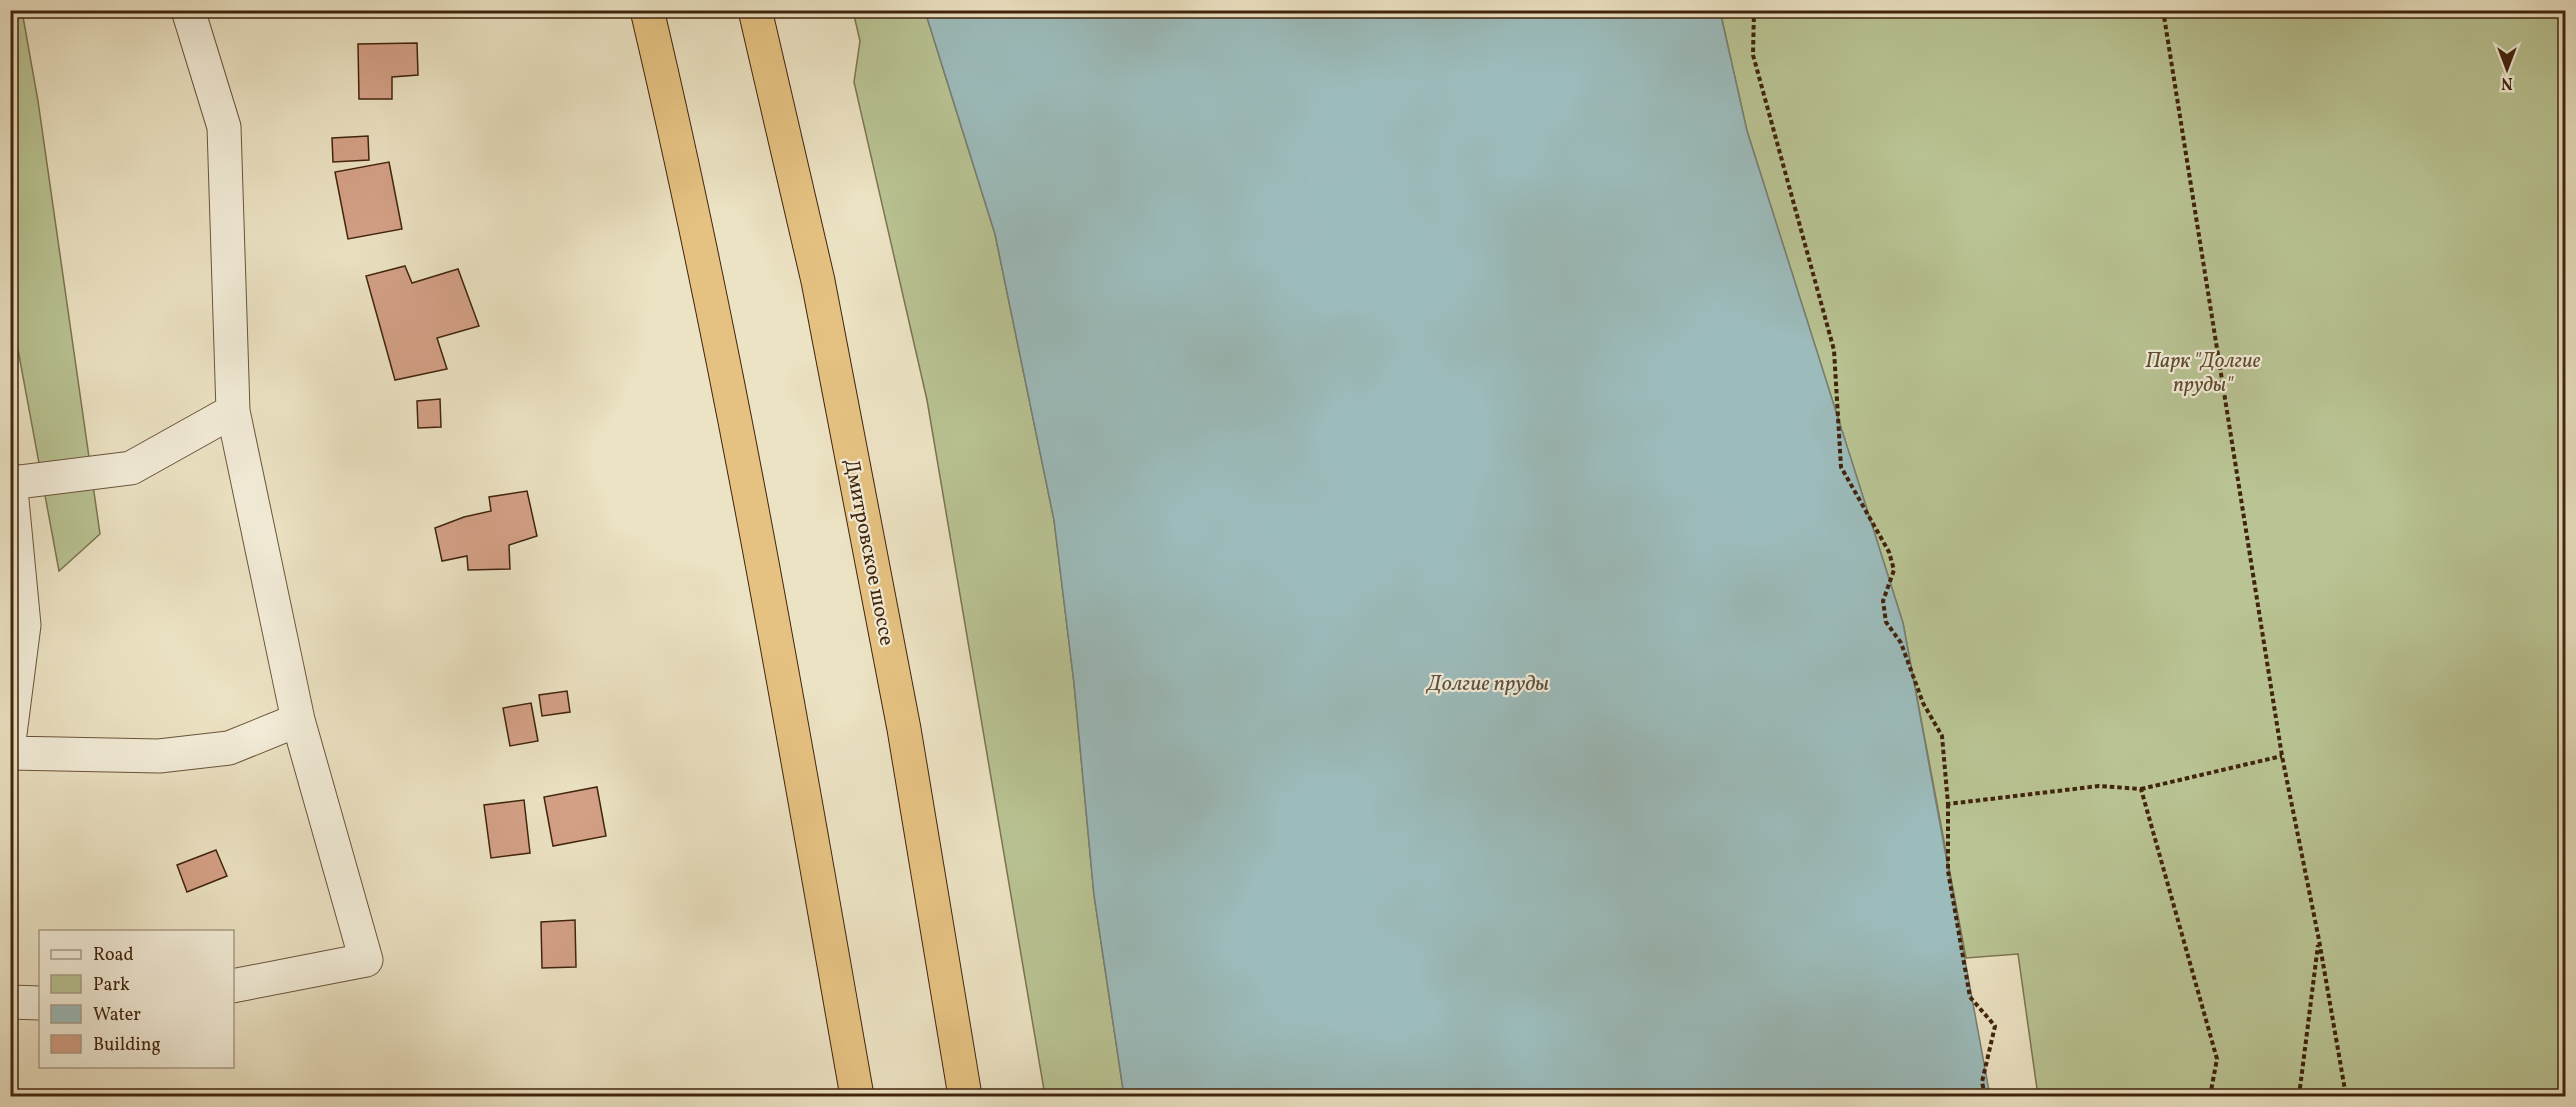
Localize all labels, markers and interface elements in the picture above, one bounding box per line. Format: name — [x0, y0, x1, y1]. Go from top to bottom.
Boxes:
north arrow — [2477, 39, 2537, 99]
text: N — [2501, 71, 2513, 93]
park label: Парк "Долгие пруды" — [2146, 347, 2261, 400]
street label: Дмитровское шоссе — [836, 456, 901, 648]
water label: Долгие пруды — [1425, 669, 1549, 700]
legend — [39, 930, 234, 1068]
text: Road — [93, 943, 134, 968]
text: Park — [93, 973, 130, 998]
text: Water — [93, 1003, 141, 1028]
text: Building — [93, 1033, 161, 1058]

